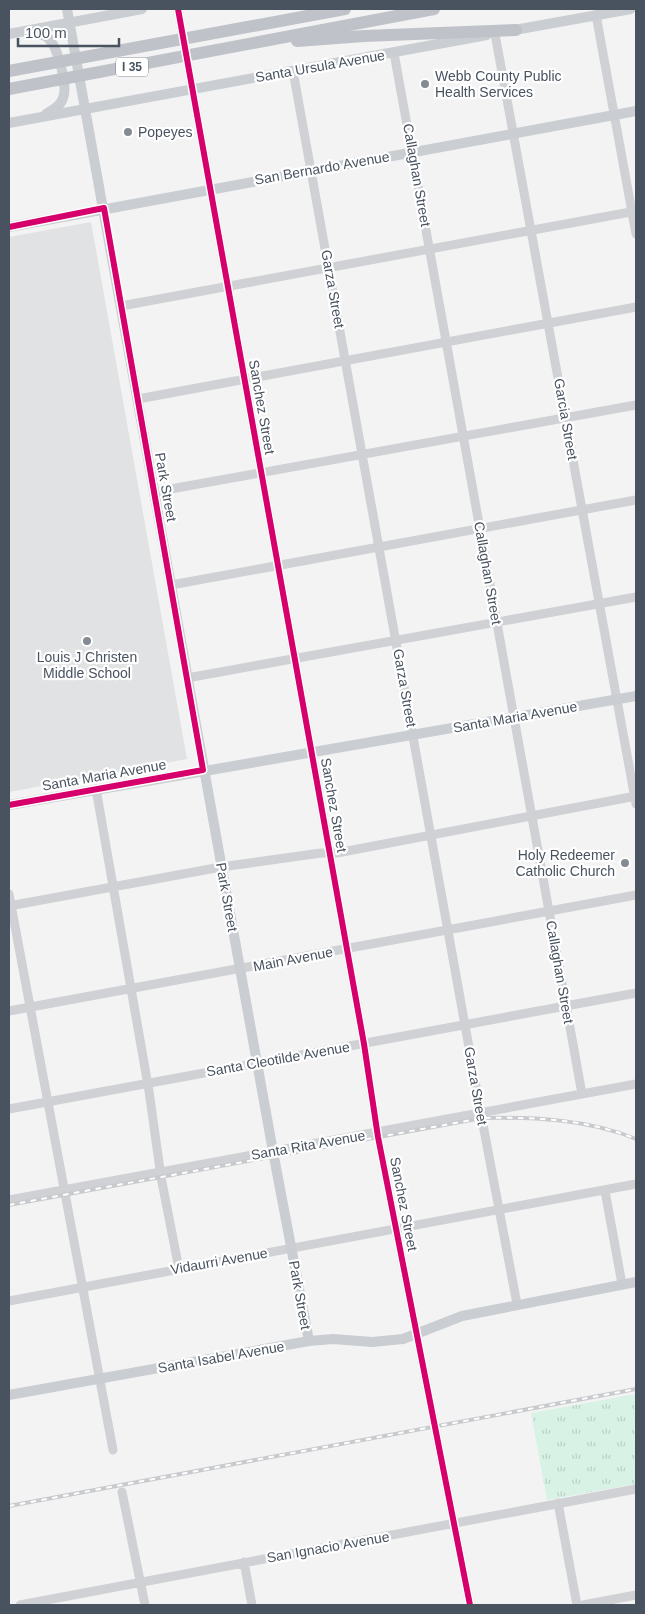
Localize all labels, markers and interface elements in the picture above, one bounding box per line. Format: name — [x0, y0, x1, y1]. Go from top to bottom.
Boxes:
scale bar — [18, 15, 119, 47]
text: 100 m — [25, 24, 67, 41]
street label: Santa Ursula Avenue — [254, 47, 386, 85]
road number: I 35 — [116, 58, 148, 76]
place label: Webb County Public Health Services — [435, 68, 562, 100]
marker: Webb County Public Health Services — [419, 78, 431, 90]
street label: Callaghan Street — [400, 122, 434, 228]
place label: Popeyes — [138, 124, 192, 140]
marker: Popeyes — [122, 126, 134, 138]
street label: San Bernardo Avenue — [253, 148, 391, 188]
street label: Garza Street — [318, 249, 348, 330]
street label: Sanchez Street — [246, 358, 278, 456]
street label: Garcia Street — [551, 377, 581, 461]
street label: Park Street — [152, 451, 180, 523]
street label: Callaghan Street — [471, 520, 505, 626]
marker: Louis J Christen Middle School — [81, 635, 93, 647]
street label: Garza Street — [390, 648, 420, 729]
place label: Louis J Christen Middle School — [37, 649, 137, 681]
street label: Santa Maria Avenue — [452, 698, 579, 736]
street label: Santa Maria Avenue — [41, 756, 168, 794]
street label: Sanchez Street — [318, 756, 350, 854]
place label: Holy Redeemer Catholic Church — [515, 847, 615, 879]
marker: Holy Redeemer Catholic Church — [619, 857, 631, 869]
street label: Park Street — [213, 861, 241, 933]
street label: Callaghan Street — [543, 919, 577, 1025]
street label: Main Avenue — [252, 943, 334, 975]
street label: Santa Cleotilde Avenue — [205, 1038, 351, 1079]
street label: Garza Street — [461, 1046, 491, 1127]
street label: Santa Rita Avenue — [250, 1127, 367, 1163]
street label: Sanchez Street — [387, 1155, 421, 1253]
street label: Vidaurri Avenue — [169, 1245, 269, 1277]
street label: Park Street — [286, 1259, 314, 1331]
street label: Santa Isabel Avenue — [156, 1338, 286, 1376]
street label: San Ignacio Avenue — [265, 1528, 391, 1566]

